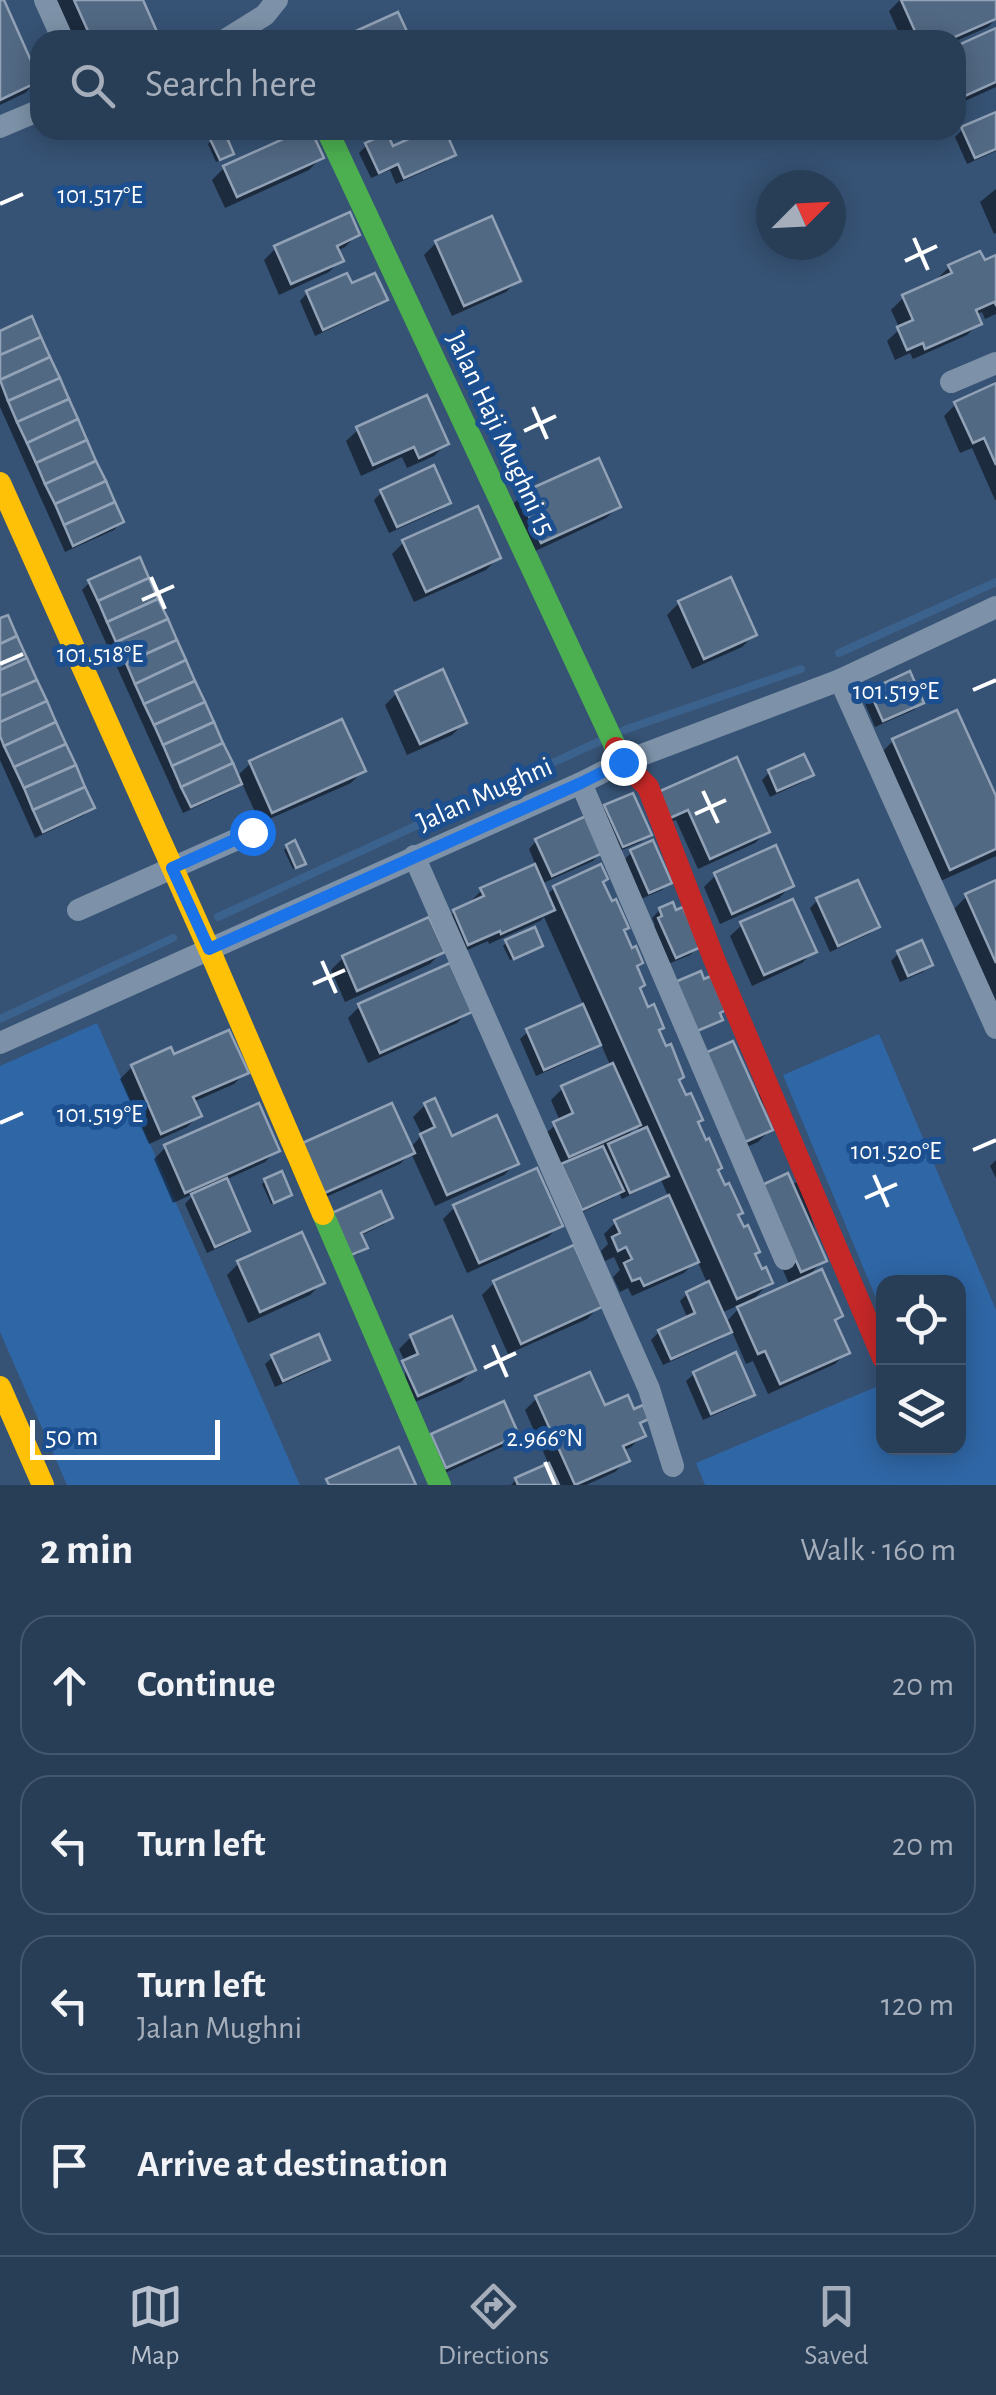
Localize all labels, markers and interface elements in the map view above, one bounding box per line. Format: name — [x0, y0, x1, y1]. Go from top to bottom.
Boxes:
search box — [30, 30, 966, 140]
icon: search — [65, 58, 120, 113]
text: Search here — [145, 66, 317, 104]
north arrow — [756, 170, 846, 260]
text: 101.517°E — [58, 183, 142, 208]
street label: Jalan Haji Mughni 15 — [441, 328, 560, 540]
text: 101.518°E — [57, 642, 143, 667]
text: 101.519°E — [853, 679, 939, 704]
route end — [601, 740, 647, 786]
street label: Jalan Mughni — [413, 753, 557, 837]
route start — [230, 810, 276, 856]
text: 101.519°E — [57, 1102, 143, 1127]
text: 101.520°E — [851, 1139, 941, 1164]
map controls — [876, 1275, 966, 1455]
button: locate — [876, 1275, 966, 1365]
button: layers — [876, 1365, 966, 1455]
scale bar — [30, 1415, 220, 1460]
text: 50 m — [45, 1423, 99, 1451]
text: 2.966°N — [507, 1426, 583, 1451]
text: 2 min — [40, 1529, 133, 1571]
text: Walk · 160 m — [800, 1534, 956, 1566]
icon: ahead — [42, 1658, 97, 1713]
text: Continue — [137, 1666, 275, 1704]
text: 20 m — [892, 1669, 954, 1701]
icon: left — [42, 1818, 97, 1873]
text: Turn left — [137, 1826, 265, 1864]
text: 20 m — [892, 1829, 954, 1861]
text: Turn left — [137, 1967, 265, 2005]
icon: left — [42, 1978, 97, 2033]
text: 120 m — [881, 1989, 954, 2021]
text: Jalan Mughni — [137, 2012, 302, 2044]
icon: arrive — [42, 2138, 97, 2193]
text: Arrive at destination — [137, 2146, 448, 2184]
tab: Map — [128, 2279, 183, 2373]
tab: Directions — [438, 2279, 549, 2373]
tab: Saved — [804, 2279, 868, 2373]

